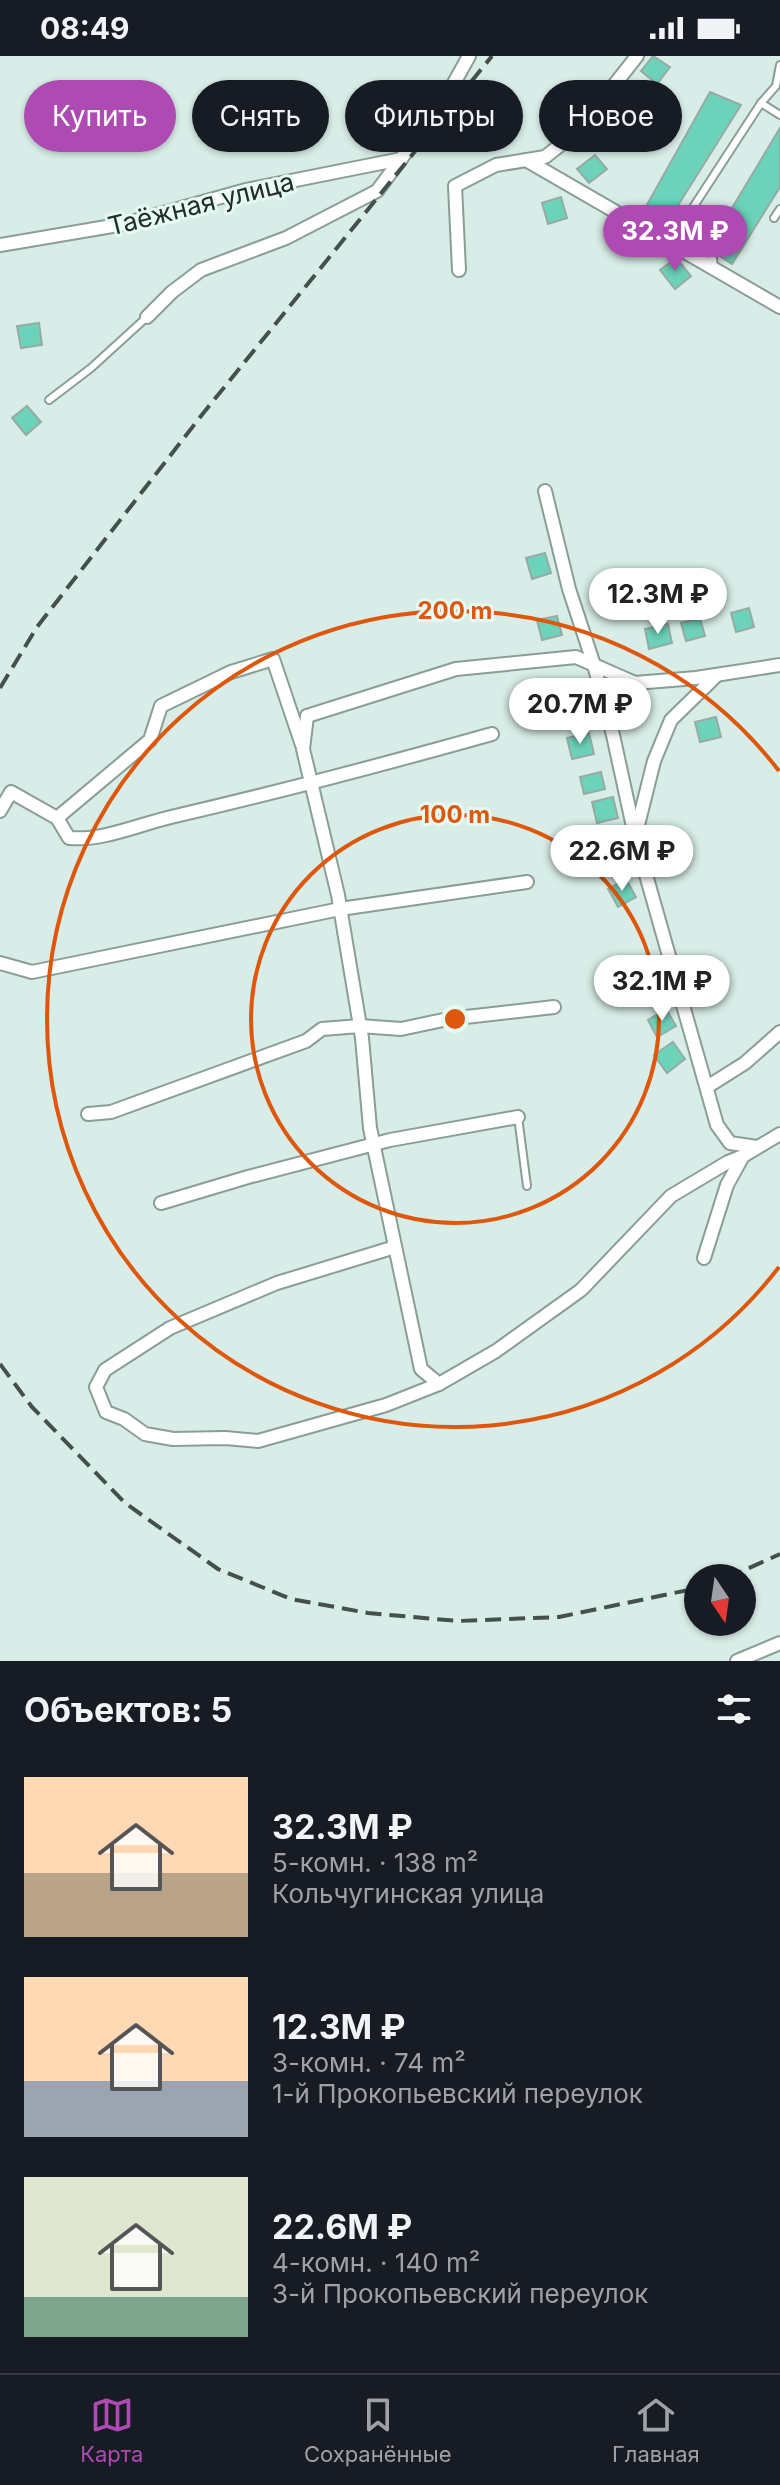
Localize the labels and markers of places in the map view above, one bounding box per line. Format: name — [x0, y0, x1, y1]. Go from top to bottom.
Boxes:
pin: 32.3M ₽ — [601, 205, 749, 273]
pin: 12.3M ₽ — [584, 568, 732, 636]
pin: 20.7M ₽ — [506, 678, 654, 746]
pin: 22.6M ₽ — [548, 825, 696, 893]
pin: 32.1M ₽ — [588, 955, 736, 1023]
centre of rings — [441, 1005, 469, 1033]

